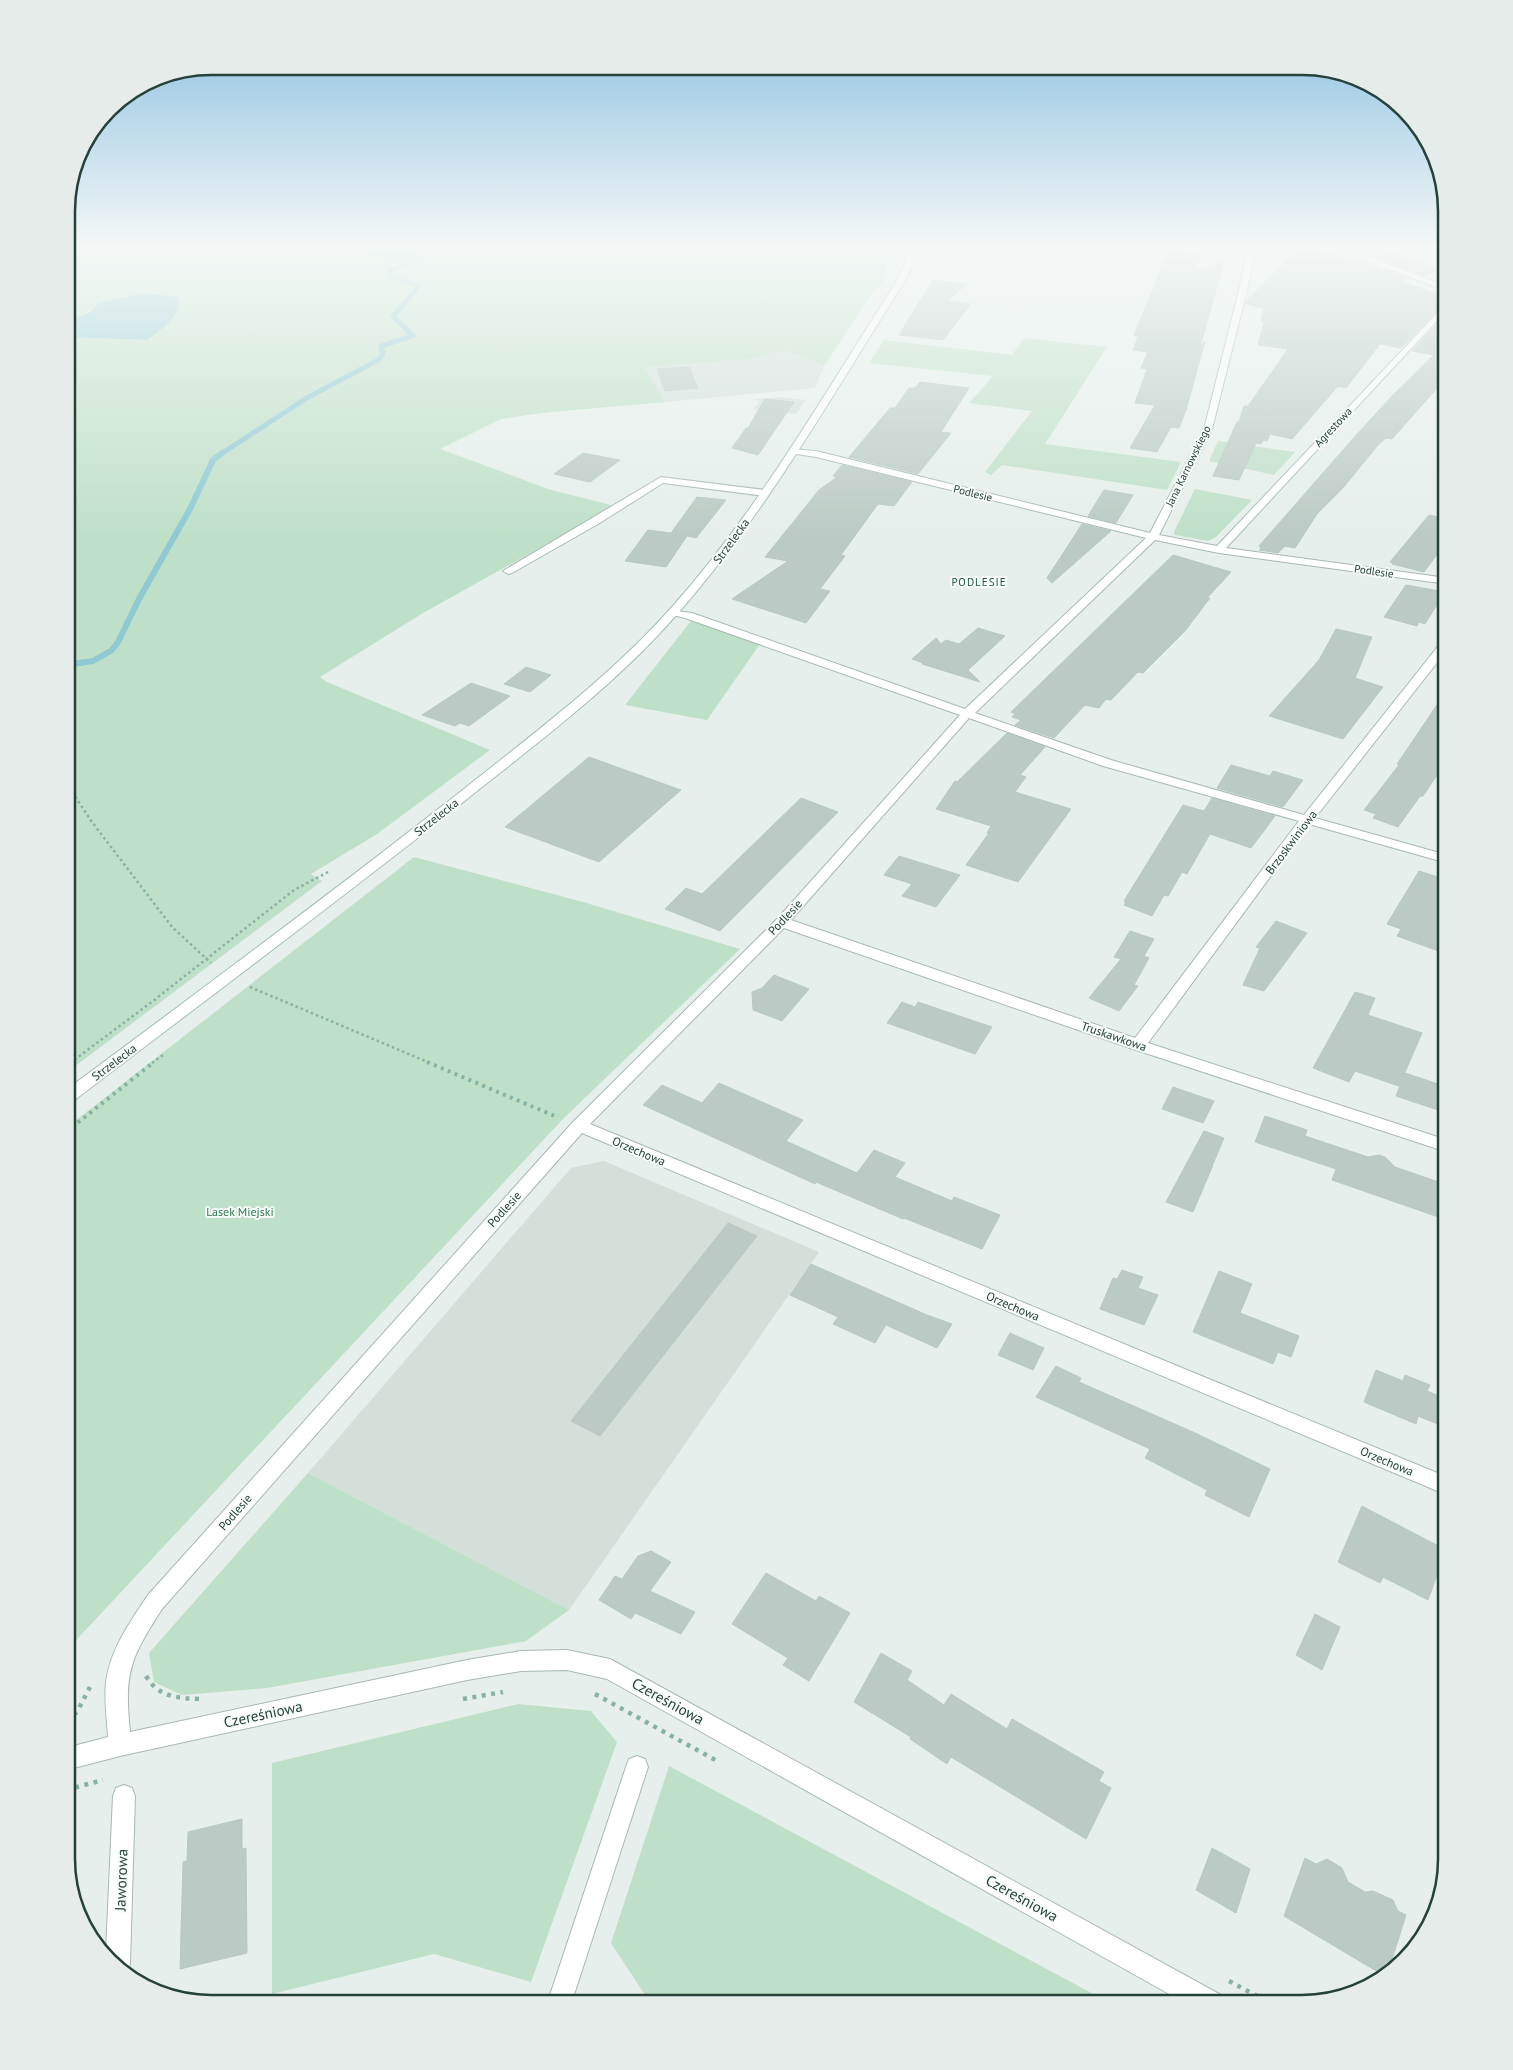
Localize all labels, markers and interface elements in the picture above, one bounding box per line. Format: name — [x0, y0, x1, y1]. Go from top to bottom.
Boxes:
street label: Agrestowa — [1311, 404, 1355, 450]
street label: Jana Karnowskiego — [1162, 423, 1214, 510]
street label: Podlesie — [952, 481, 994, 505]
street label: Strzelecka — [710, 515, 752, 567]
street label: Podlesie — [1353, 561, 1395, 581]
district label: PODLESIE — [951, 575, 1007, 589]
street label: Strzelecka — [411, 795, 461, 839]
street label: Brzoskwiniowa — [1262, 807, 1320, 877]
street label: Podlesie — [765, 896, 805, 938]
street label: Truskawkowa — [1079, 1018, 1149, 1054]
street label: Strzelecka — [89, 1040, 139, 1084]
street label: Orzechowa — [610, 1133, 668, 1169]
street label: Podlesie — [484, 1188, 524, 1230]
park label: Lasek Miejski — [206, 1204, 274, 1219]
street label: Orzechowa — [984, 1288, 1042, 1324]
street label: Orzechowa — [1358, 1443, 1416, 1479]
street label: Podlesie — [215, 1491, 255, 1533]
street label: Czereśniowa — [628, 1673, 708, 1729]
street label: Czereśniowa — [222, 1696, 304, 1732]
street label: Jaworowa — [110, 1849, 132, 1912]
street label: Czereśniowa — [982, 1870, 1062, 1926]

